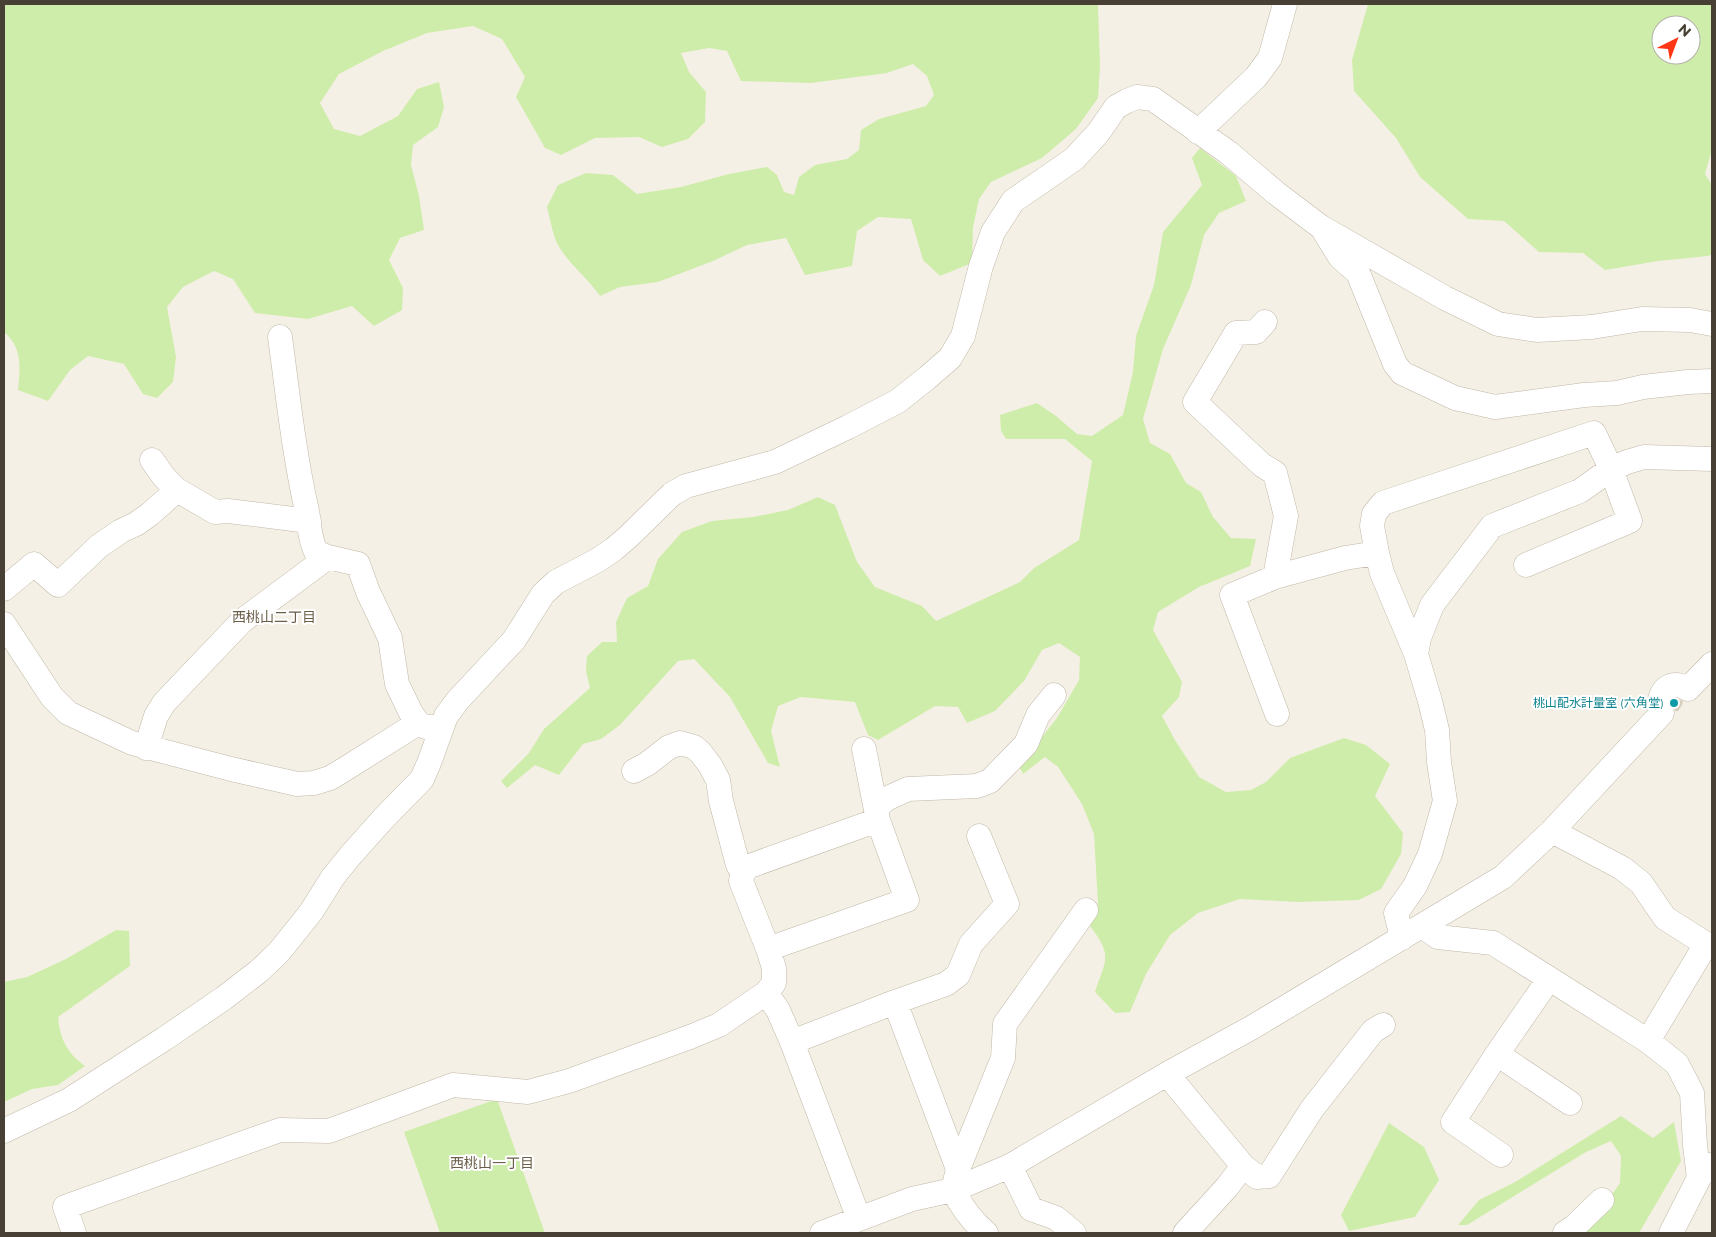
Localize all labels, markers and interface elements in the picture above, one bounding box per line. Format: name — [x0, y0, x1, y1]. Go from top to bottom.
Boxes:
north arrow — [1651, 15, 1701, 65]
text: N — [1674, 20, 1695, 41]
district label: 西桃山二丁目 — [232, 608, 316, 626]
place label: 桃山配水計量室 (六角堂) — [1533, 695, 1664, 710]
marker: 桃山配水計量室 (六角堂) — [1668, 697, 1680, 709]
district label: 西桃山一丁目 — [450, 1154, 534, 1172]

